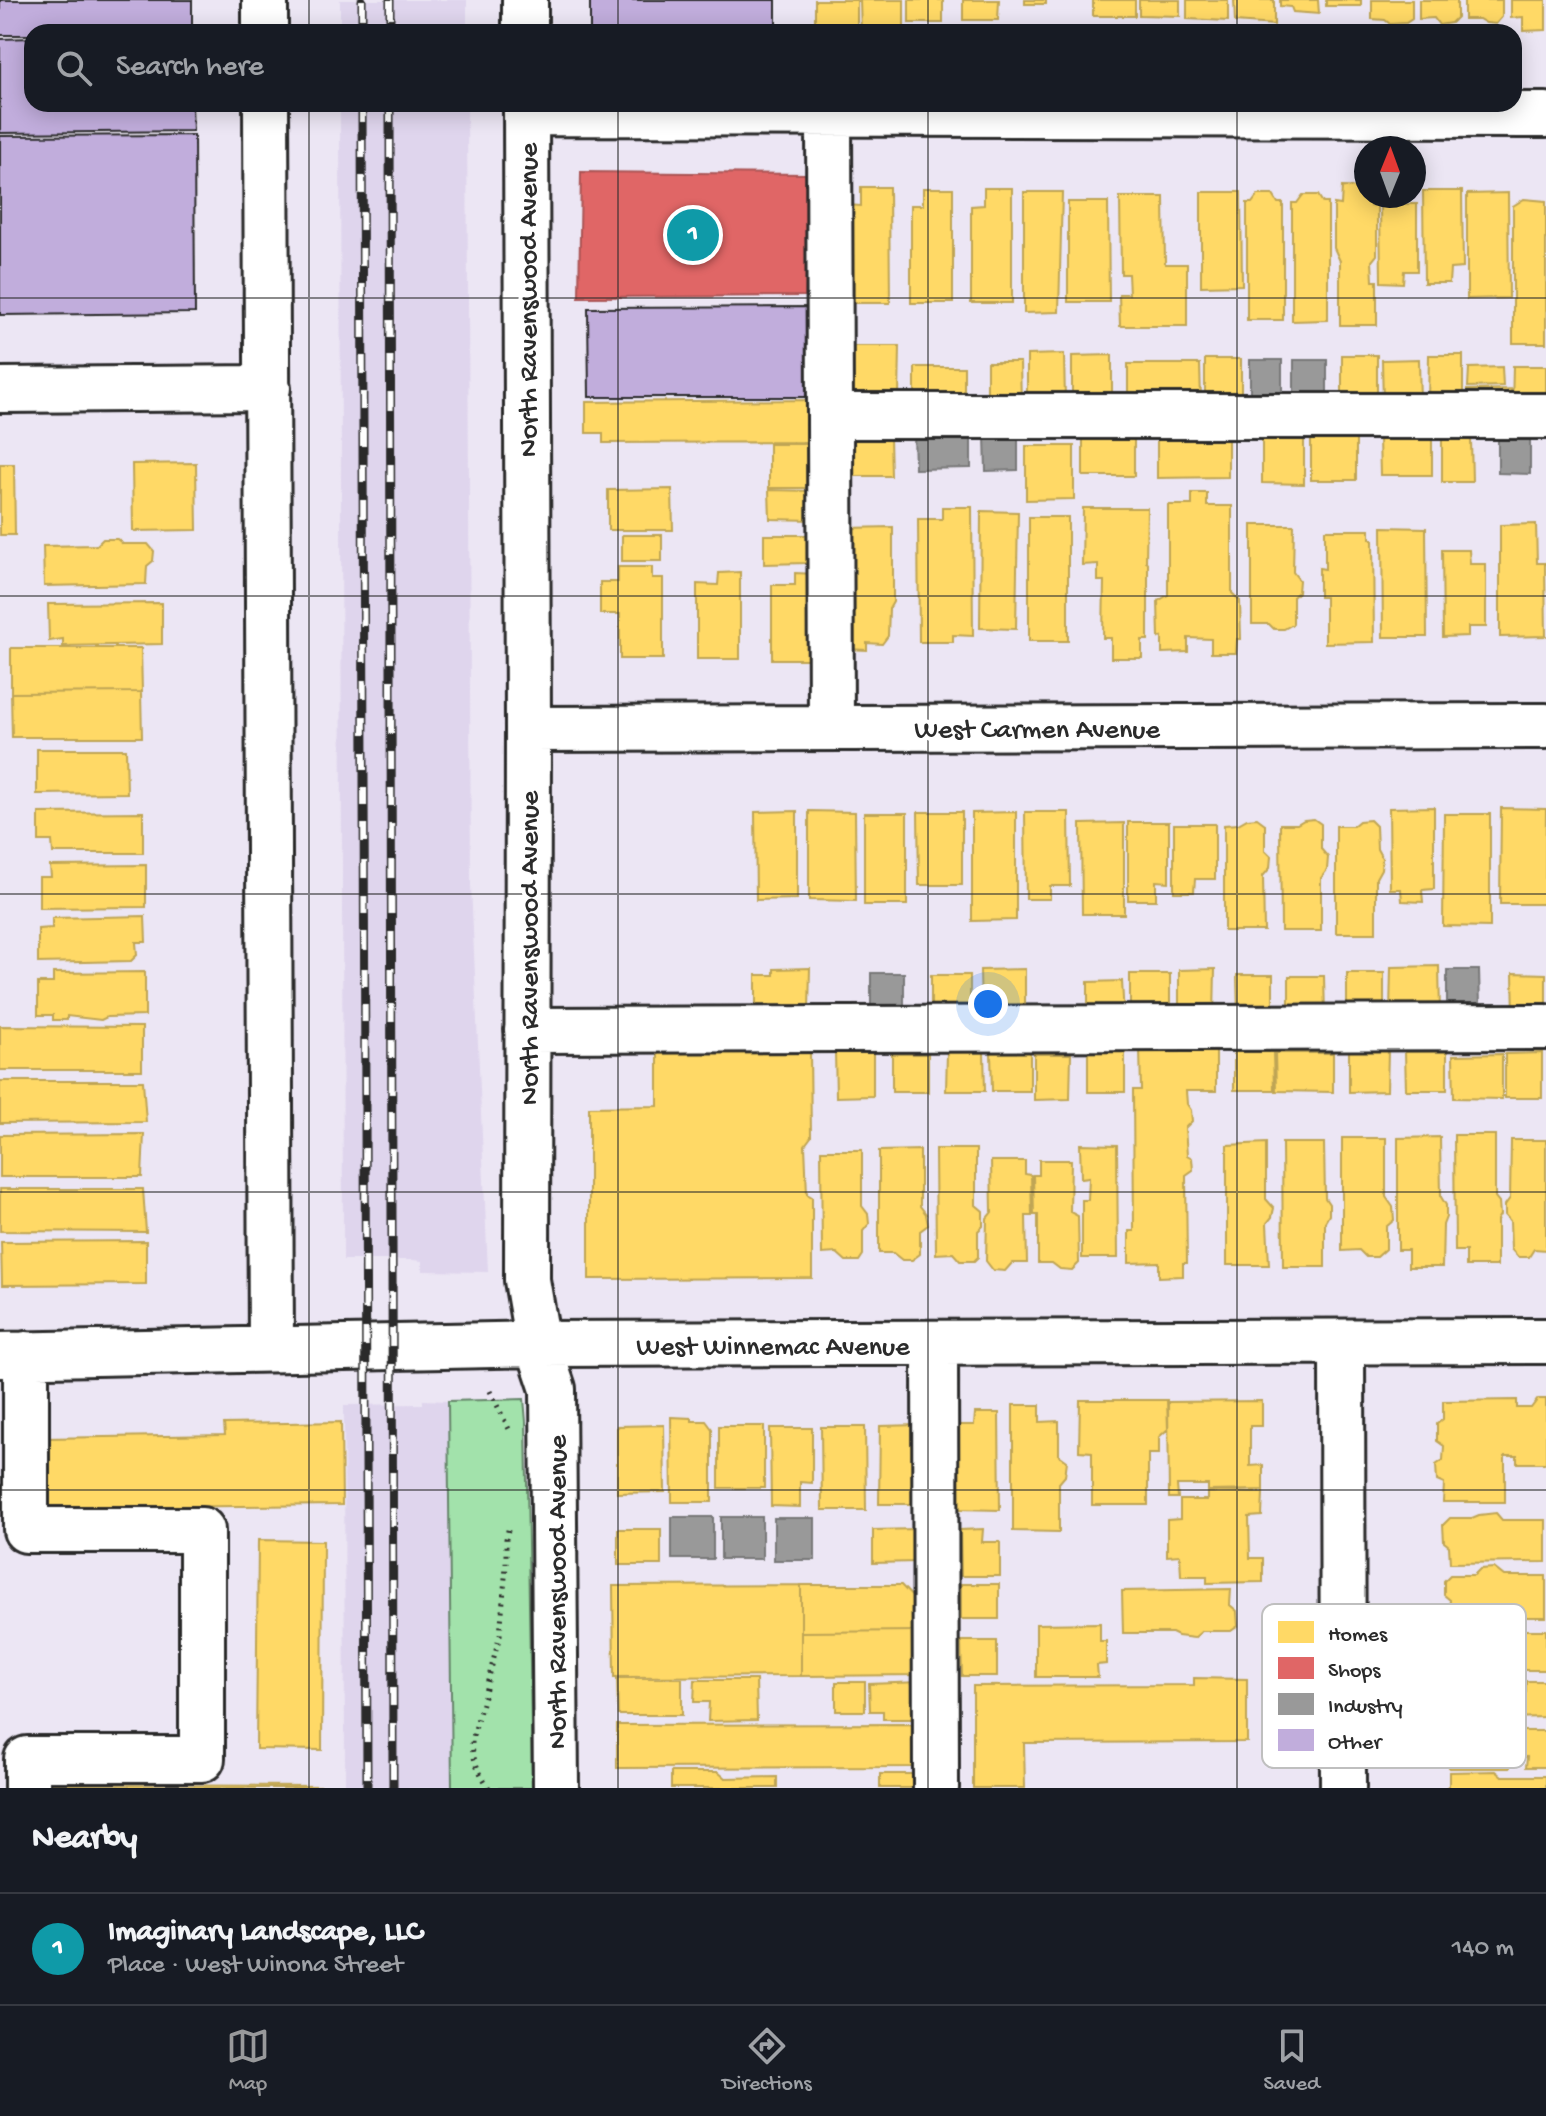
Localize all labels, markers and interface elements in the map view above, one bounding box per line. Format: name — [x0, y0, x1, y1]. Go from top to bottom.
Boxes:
search box — [24, 24, 1522, 112]
icon: search — [52, 46, 96, 90]
text: Search here — [116, 51, 264, 86]
north arrow — [1354, 136, 1426, 208]
street label: North Ravenswood Avenue — [514, 142, 547, 457]
pin: 1 — [667, 205, 719, 265]
street label: West Carmen Avenue — [914, 715, 1160, 748]
street label: North Ravenswood Avenue — [515, 790, 548, 1105]
your location — [968, 984, 1008, 1024]
street label: West Winnemac Avenue — [636, 1332, 910, 1365]
street label: North Ravenswood Avenue — [543, 1434, 576, 1749]
legend — [1262, 1604, 1526, 1768]
text: Homes — [1328, 1623, 1388, 1649]
text: Shops — [1328, 1659, 1381, 1685]
text: Industry — [1328, 1695, 1403, 1721]
text: Other — [1328, 1731, 1383, 1757]
text: Nearby — [32, 1820, 137, 1860]
text: Imaginary Landscape, LLC — [108, 1916, 423, 1951]
text: 1 — [53, 1934, 63, 1965]
text: 140 m — [1452, 1934, 1514, 1965]
text: Place · West Winona Street — [108, 1951, 403, 1982]
tab: Map — [226, 2024, 270, 2098]
tab: Directions — [722, 2024, 812, 2098]
tab: Saved — [1264, 2024, 1320, 2098]

